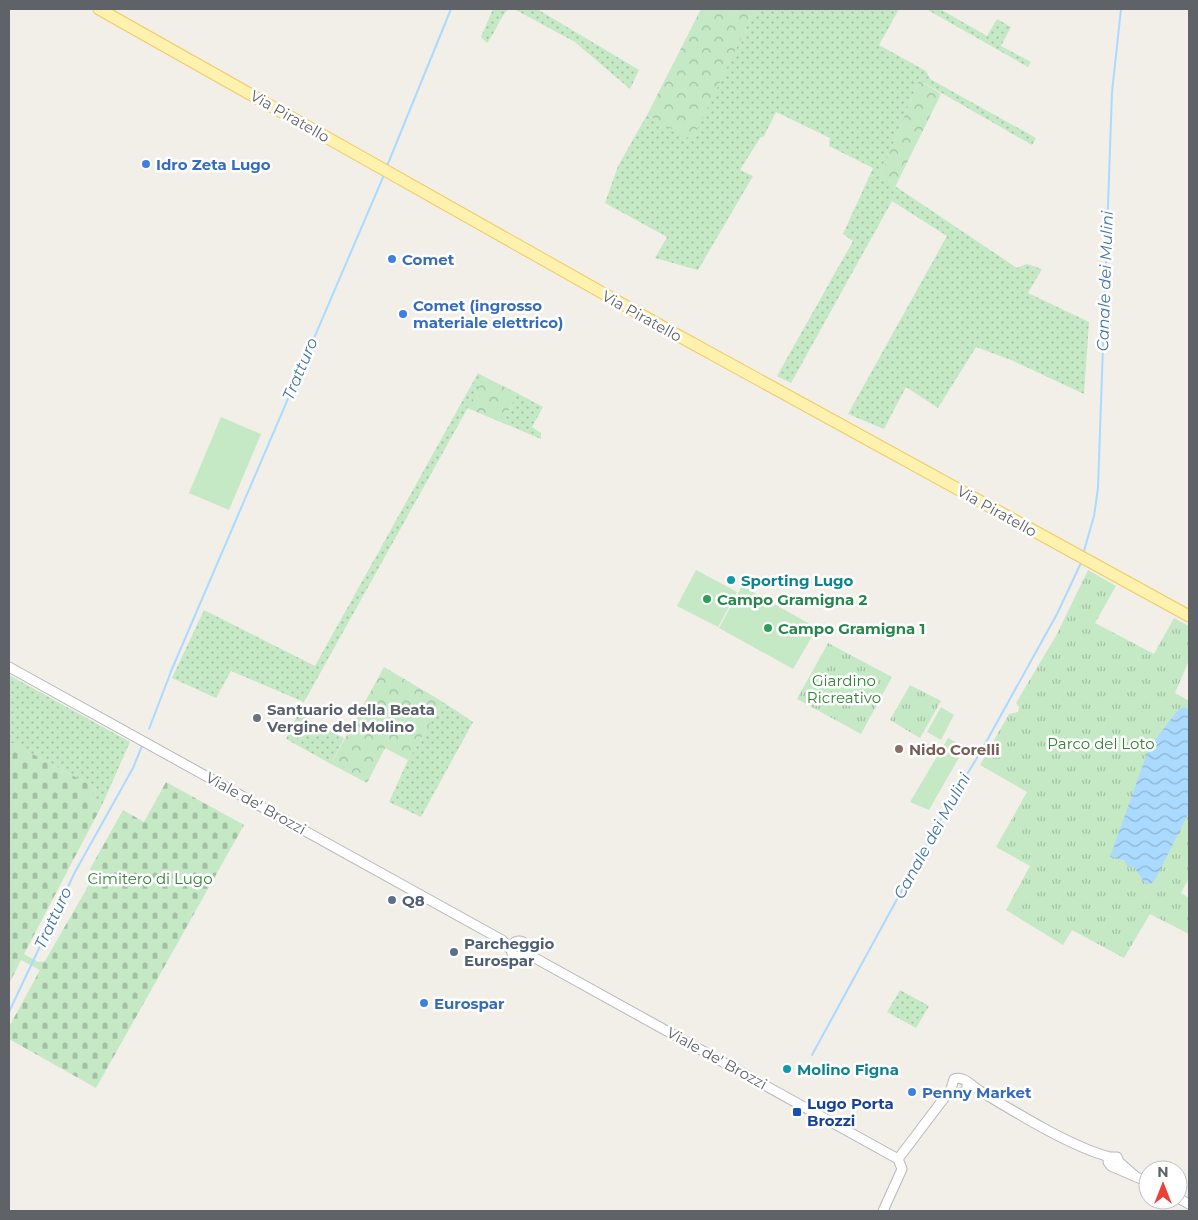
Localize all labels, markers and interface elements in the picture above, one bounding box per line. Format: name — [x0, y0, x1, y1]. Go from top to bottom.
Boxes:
street label: Via Piratello — [247, 86, 333, 146]
place label: Idro Zeta Lugo — [156, 155, 271, 174]
marker: Idro Zeta Lugo — [140, 158, 152, 170]
water label: Canale dei Mulini — [1093, 210, 1117, 352]
place label: Comet — [402, 250, 455, 269]
marker: Comet — [386, 253, 398, 265]
street label: Via Piratello — [599, 286, 685, 346]
place label: Comet (ingrosso materiale elettrico) — [413, 296, 563, 332]
marker: Comet (ingrosso materiale elettrico) — [397, 308, 409, 320]
water label: Tratturo — [278, 335, 322, 403]
street label: Via Piratello — [954, 481, 1040, 541]
place label: Sporting Lugo — [741, 571, 853, 590]
marker: Sporting Lugo — [725, 574, 737, 586]
place label: Campo Gramigna 2 — [717, 590, 868, 609]
marker: Campo Gramigna 2 — [701, 593, 713, 605]
place label: Campo Gramigna 1 — [778, 619, 925, 638]
marker: Campo Gramigna 1 — [762, 622, 774, 634]
park label: Giardino Ricreativo — [807, 671, 881, 707]
place label: Santuario della Beata Vergine del Molino — [266, 700, 435, 736]
marker: Santuario della Beata Vergine del Molino — [251, 712, 263, 724]
park label: Parco del Loto — [1047, 734, 1155, 753]
place label: Nido Corelli — [909, 740, 1000, 759]
marker: Nido Corelli — [893, 743, 905, 755]
street label: Viale de' Brozzi — [203, 768, 309, 838]
water label: Canale dei Mulini — [890, 769, 975, 902]
park label: Cimitero di Lugo — [87, 869, 213, 888]
water label: Tratturo — [30, 884, 76, 952]
place label: Q8 — [402, 891, 425, 910]
marker: Q8 — [386, 894, 398, 906]
place label: Parcheggio Eurospar — [464, 934, 555, 970]
marker: Parcheggio Eurospar — [448, 946, 460, 958]
place label: Eurospar — [434, 994, 505, 1013]
marker: Eurospar — [418, 997, 430, 1009]
street label: Viale de' Brozzi — [664, 1023, 770, 1093]
place label: Molino Figna — [797, 1060, 899, 1079]
marker: Molino Figna — [781, 1063, 793, 1075]
place label: Penny Market — [922, 1083, 1032, 1102]
marker: Penny Market — [906, 1086, 918, 1098]
place label: Lugo Porta Brozzi — [807, 1094, 894, 1130]
marker: Lugo Porta Brozzi — [791, 1106, 803, 1118]
north arrow — [1138, 1160, 1188, 1210]
text: N — [1157, 1163, 1169, 1181]

